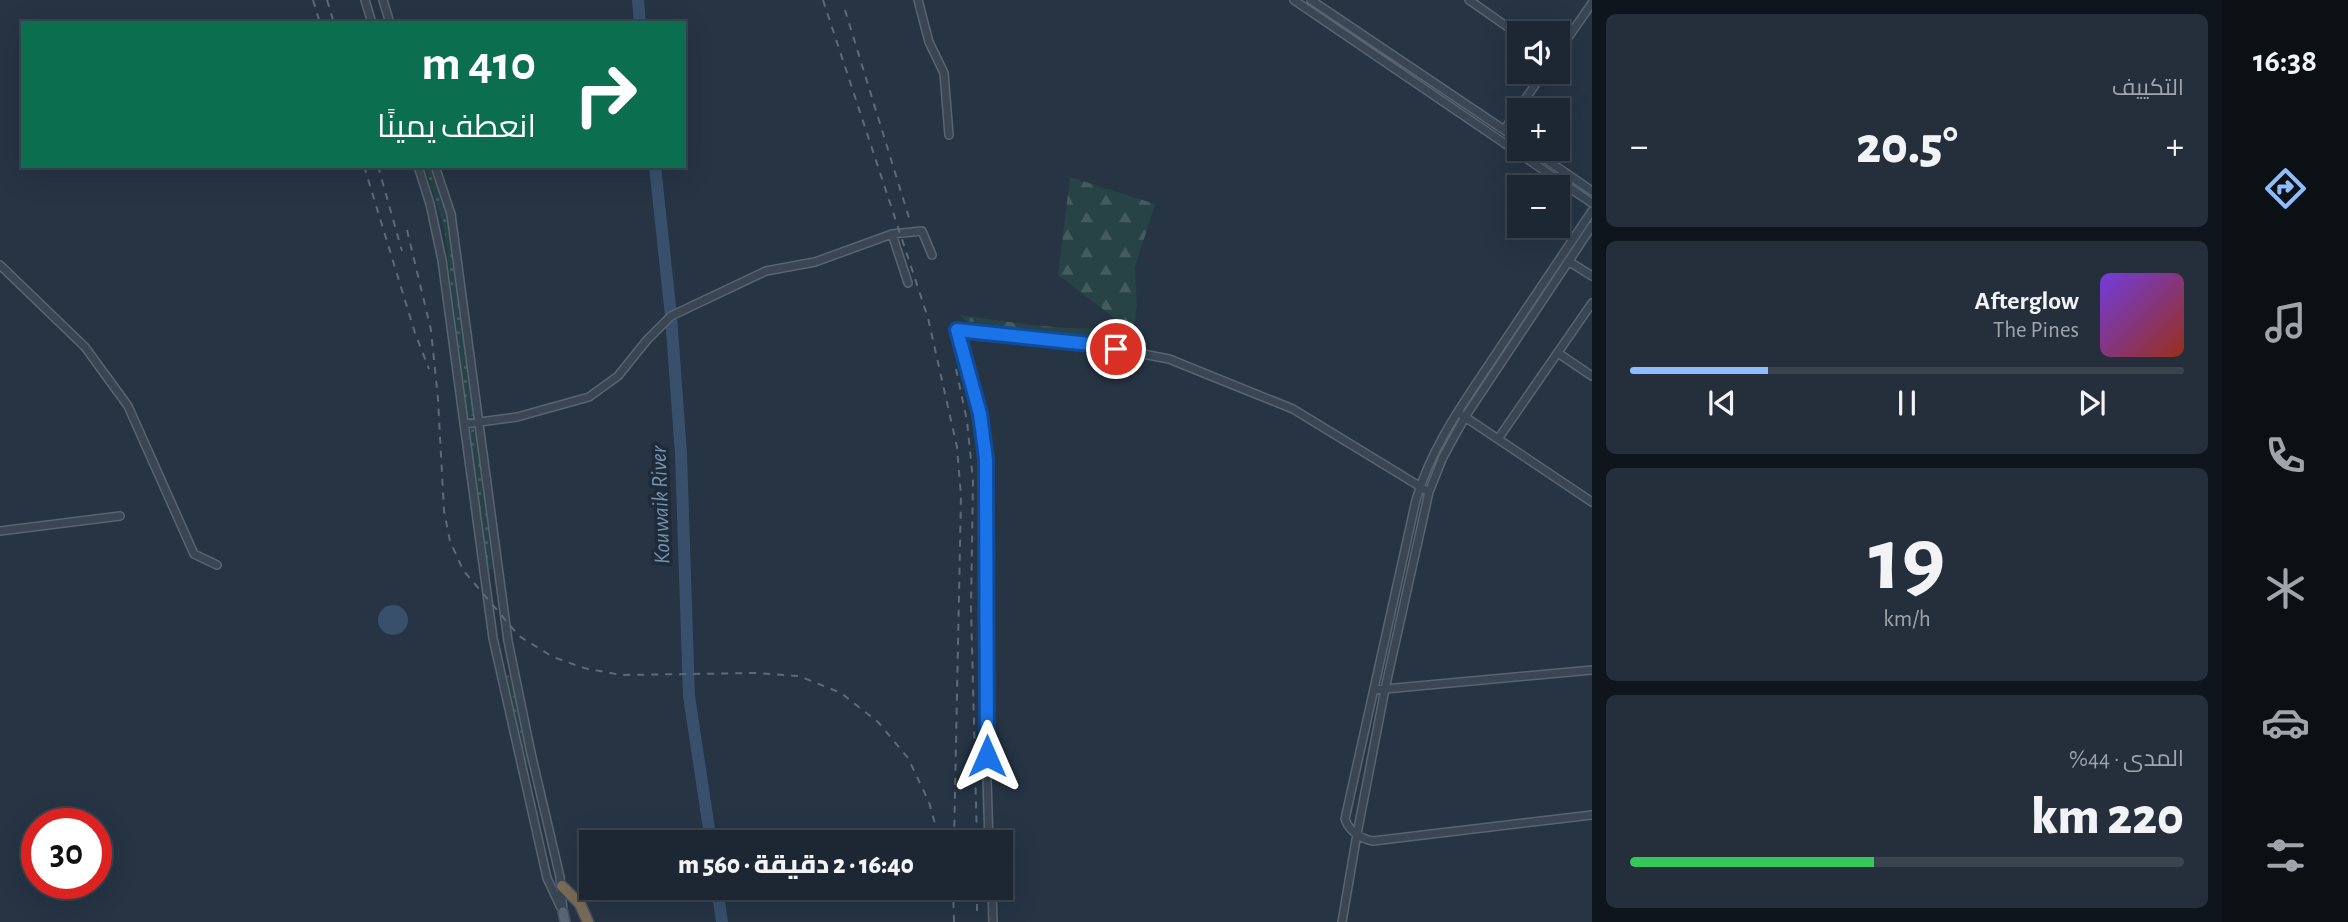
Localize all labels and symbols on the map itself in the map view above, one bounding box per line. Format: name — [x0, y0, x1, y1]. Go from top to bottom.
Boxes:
pin — [1086, 319, 1146, 379]
water label: Kouwaik River — [647, 445, 675, 565]
position arrow — [950, 719, 1024, 793]
speed limit sign: 30 — [21, 808, 112, 899]

